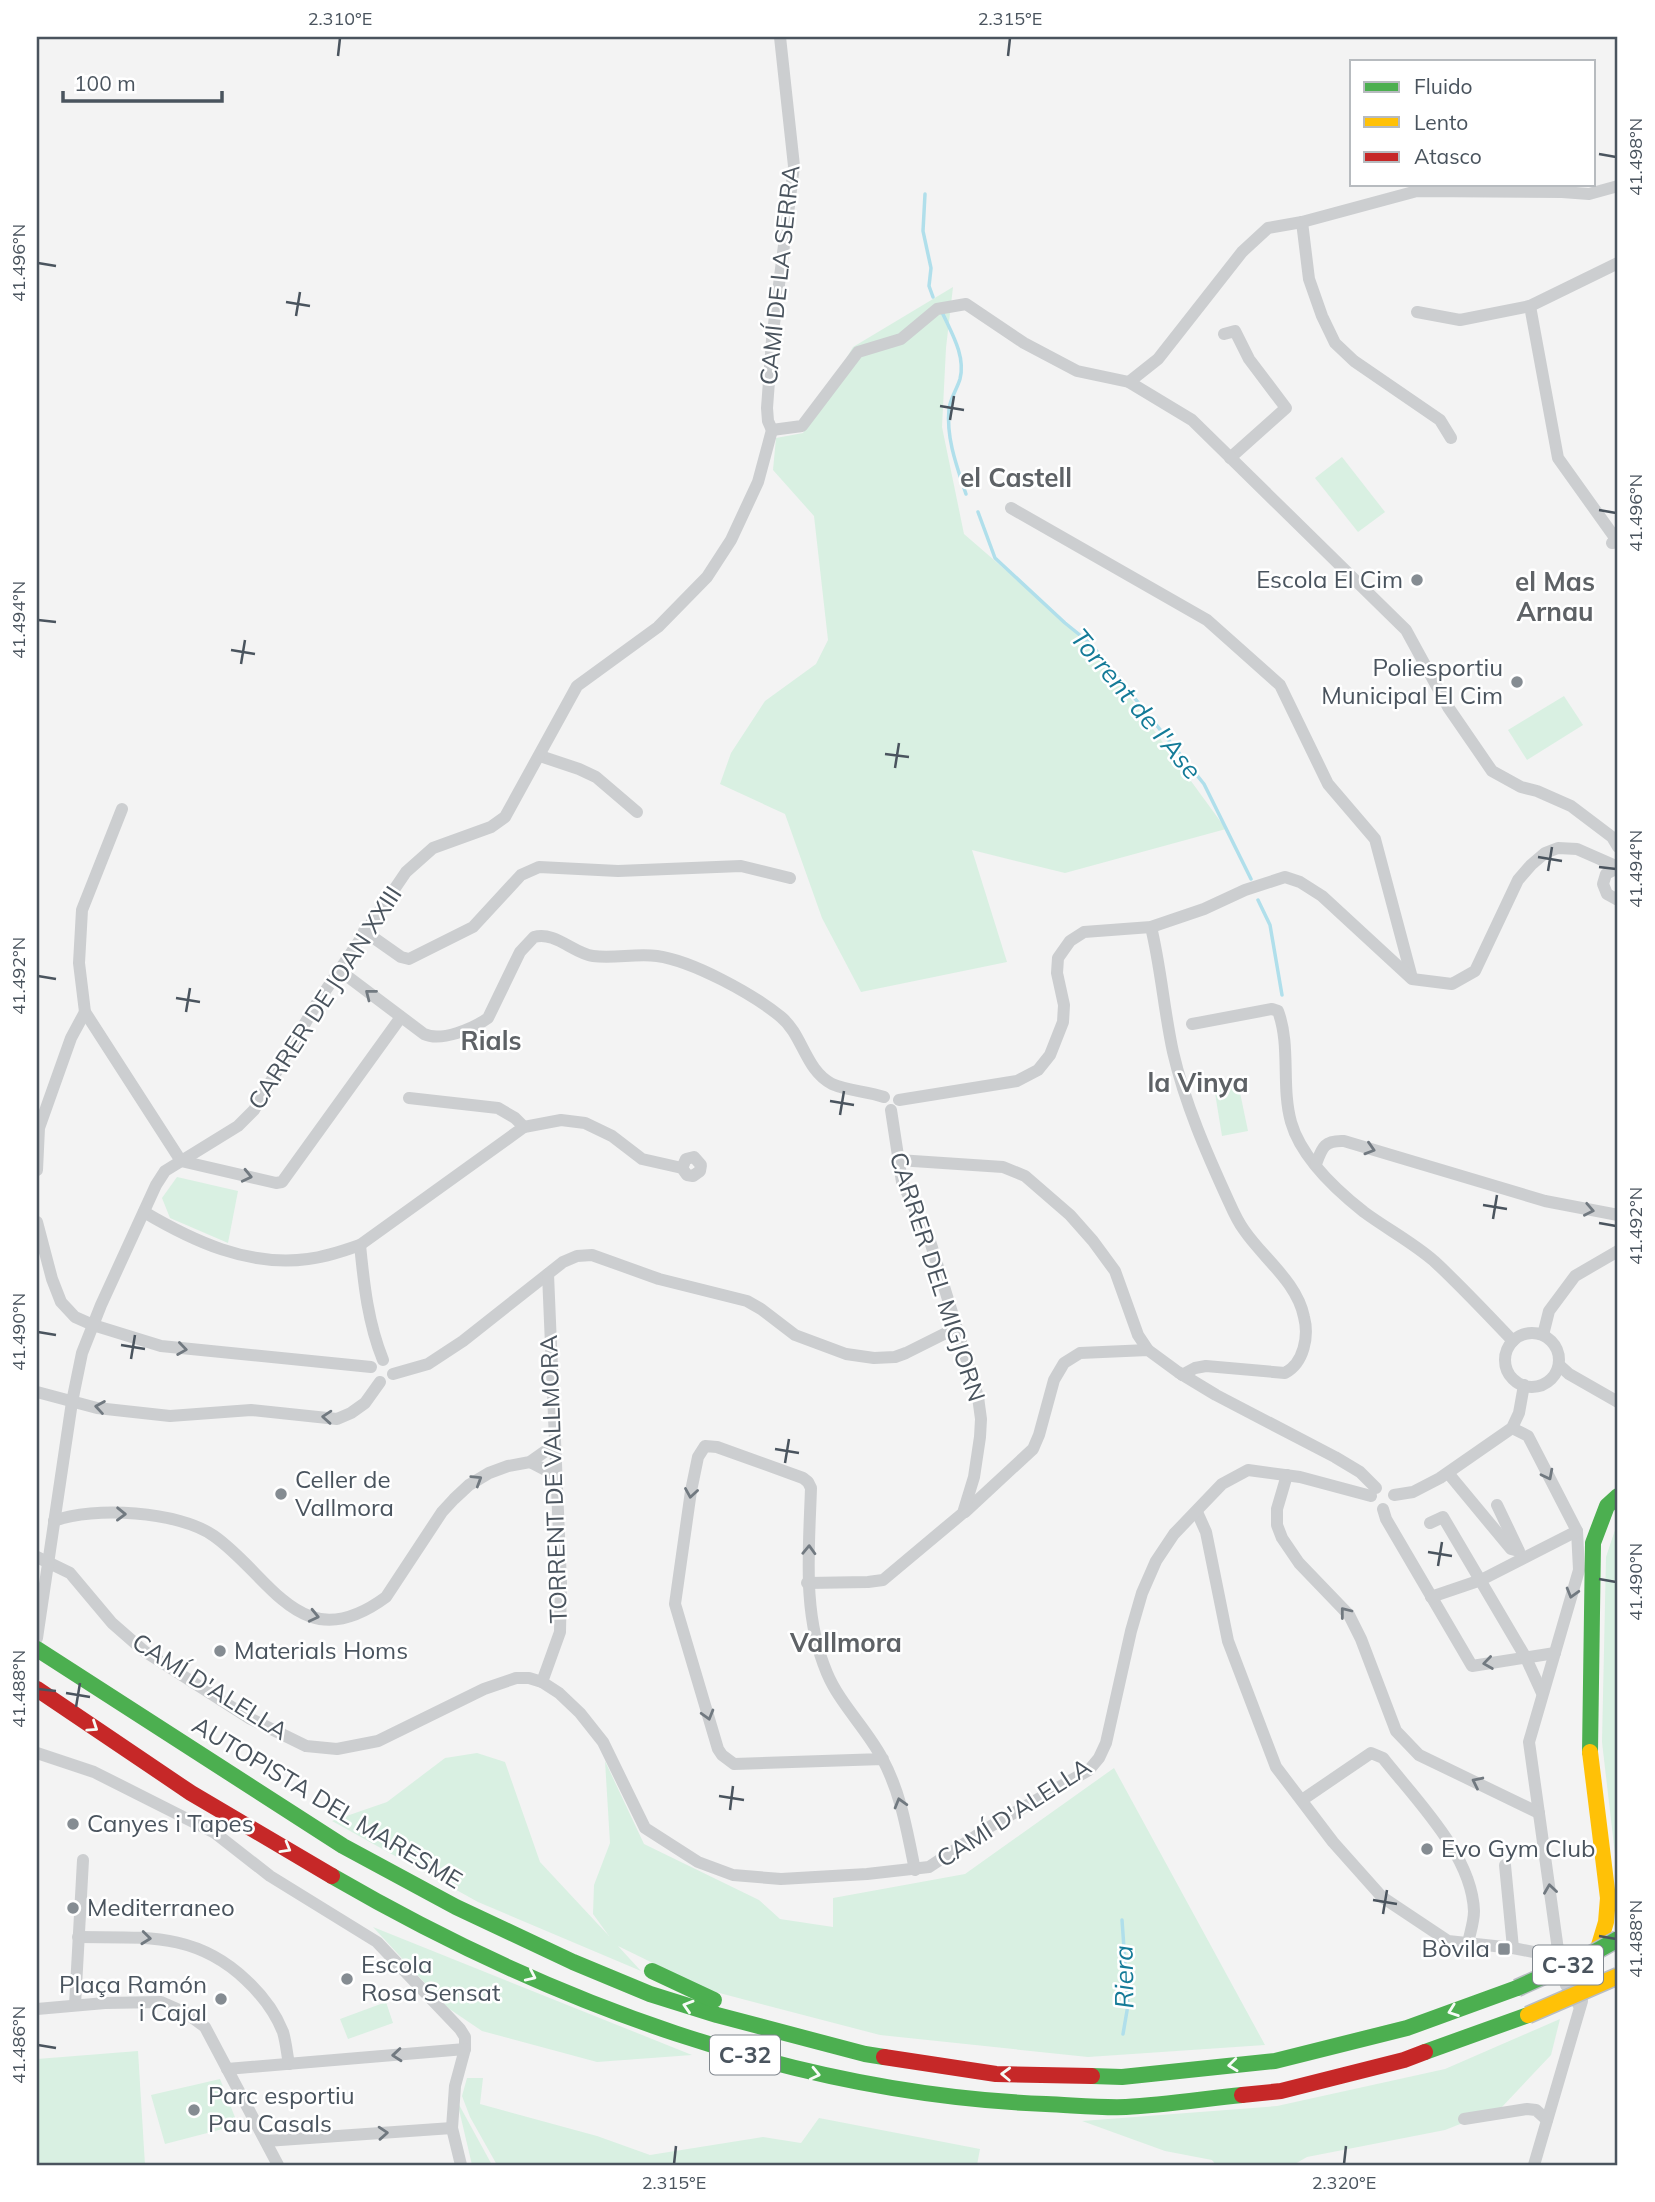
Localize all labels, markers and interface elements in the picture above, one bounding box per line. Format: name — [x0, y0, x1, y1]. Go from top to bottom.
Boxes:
text: 2.310°E — [308, 7, 372, 30]
text: 2.315°E — [978, 7, 1042, 30]
scale bar — [63, 60, 222, 104]
legend — [1350, 60, 1596, 186]
text: 100 m — [74, 70, 136, 96]
text: Fluido — [1414, 73, 1473, 99]
text: Lento — [1414, 109, 1468, 135]
text: 41.498°N — [1624, 118, 1647, 196]
text: Atasco — [1414, 143, 1482, 169]
street label: CAMÍ DE LA SERRA — [753, 163, 806, 386]
text: 41.496°N — [7, 224, 30, 302]
district label: el Castell — [960, 461, 1072, 494]
text: 41.496°N — [1624, 474, 1647, 552]
place label: Escola El Cim — [1256, 564, 1403, 594]
district label: el Mas Arnau — [1515, 565, 1595, 628]
marker: Escola El Cim — [1409, 572, 1425, 588]
text: 41.494°N — [7, 581, 30, 659]
water label: Torrent de l'Ase — [1064, 621, 1209, 786]
place label: Poliesportiu Municipal El Cim — [1321, 652, 1503, 710]
marker: Poliesportiu Municipal El Cim — [1509, 674, 1525, 690]
text: 41.494°N — [1624, 830, 1647, 908]
street label: CARRER DE JOAN XXIII — [241, 880, 408, 1115]
text: 41.492°N — [7, 937, 30, 1015]
one-way arrow — [366, 989, 378, 1002]
district label: Rials — [461, 1024, 521, 1057]
district label: la Vinya — [1147, 1066, 1249, 1099]
one-way arrow — [1363, 1141, 1375, 1156]
street label: CARRER DEL MIGJORN — [883, 1148, 992, 1405]
one-way arrow — [241, 1168, 253, 1182]
text: 41.492°N — [1624, 1187, 1647, 1265]
one-way arrow — [1583, 1201, 1595, 1216]
text: 41.490°N — [7, 1293, 30, 1371]
street label: TORRENT DE VALLMORA — [533, 1334, 573, 1624]
one-way arrow — [177, 1342, 188, 1357]
one-way arrow — [94, 1400, 106, 1415]
one-way arrow — [321, 1410, 332, 1425]
place label: Celler de Vallmora — [295, 1464, 394, 1522]
one-way arrow — [1540, 1468, 1554, 1481]
one-way arrow — [470, 1476, 483, 1489]
marker: Celler de Vallmora — [273, 1486, 289, 1502]
one-way arrow — [684, 1487, 699, 1499]
one-way arrow — [116, 1506, 127, 1522]
text: 41.490°N — [1624, 1543, 1647, 1621]
one-way arrow — [801, 1544, 816, 1555]
one-way arrow — [1566, 1587, 1581, 1599]
one-way arrow — [308, 1607, 320, 1622]
one-way arrow — [1341, 1608, 1354, 1620]
street label: CAMÍ D'ALELLA — [127, 1626, 294, 1746]
district label: Vallmora — [789, 1626, 902, 1659]
place label: Materials Homs — [234, 1635, 408, 1665]
marker: Materials Homs — [212, 1643, 228, 1659]
text: 41.488°N — [7, 1650, 30, 1728]
one-way arrow — [1482, 1656, 1493, 1671]
one-way arrow — [699, 1708, 714, 1720]
street label: AUTOPISTA DEL MARESME — [187, 1710, 468, 1895]
one-way arrow — [86, 1719, 99, 1732]
street label: CAMÍ D'ALELLA — [931, 1751, 1097, 1873]
one-way arrow — [1472, 1777, 1485, 1791]
one-way arrow — [894, 1798, 909, 1810]
place label: Canyes i Tapes — [87, 1808, 254, 1838]
marker: Canyes i Tapes — [65, 1816, 81, 1832]
place label: Evo Gym Club — [1441, 1833, 1595, 1863]
one-way arrow — [278, 1840, 291, 1853]
marker: Evo Gym Club — [1419, 1841, 1435, 1857]
one-way arrow — [1543, 1883, 1558, 1895]
place label: Mediterraneo — [87, 1892, 235, 1922]
marker: Mediterraneo — [65, 1900, 81, 1916]
text: 41.488°N — [1624, 1900, 1647, 1978]
one-way arrow — [141, 1930, 152, 1945]
place label: Bòvila — [1422, 1933, 1490, 1963]
marker: Bòvila — [1496, 1941, 1512, 1957]
water label: Riera — [1106, 1945, 1141, 2009]
road number: C-32 — [1533, 1946, 1603, 1984]
place label: Escola Rosa Sensat — [361, 1949, 500, 2007]
one-way arrow — [524, 1968, 536, 1982]
place label: Plaça Ramón i Cajal — [59, 1969, 207, 2027]
marker: Escola Rosa Sensat — [339, 1971, 355, 1987]
marker: Plaça Ramón i Cajal — [213, 1991, 229, 2007]
one-way arrow — [682, 1999, 694, 2014]
one-way arrow — [1447, 2003, 1459, 2017]
text: 41.486°N — [7, 2006, 30, 2084]
road number: C-32 — [710, 2036, 780, 2074]
one-way arrow — [392, 2047, 403, 2062]
one-way arrow — [1227, 2058, 1238, 2073]
one-way arrow — [809, 2065, 821, 2080]
one-way arrow — [1000, 2066, 1011, 2081]
place label: Parc esportiu Pau Casals — [208, 2080, 355, 2138]
marker: Parc esportiu Pau Casals — [186, 2102, 202, 2118]
one-way arrow — [378, 2126, 389, 2141]
text: 2.315°E — [642, 2171, 706, 2194]
text: 2.320°E — [1312, 2171, 1376, 2194]

